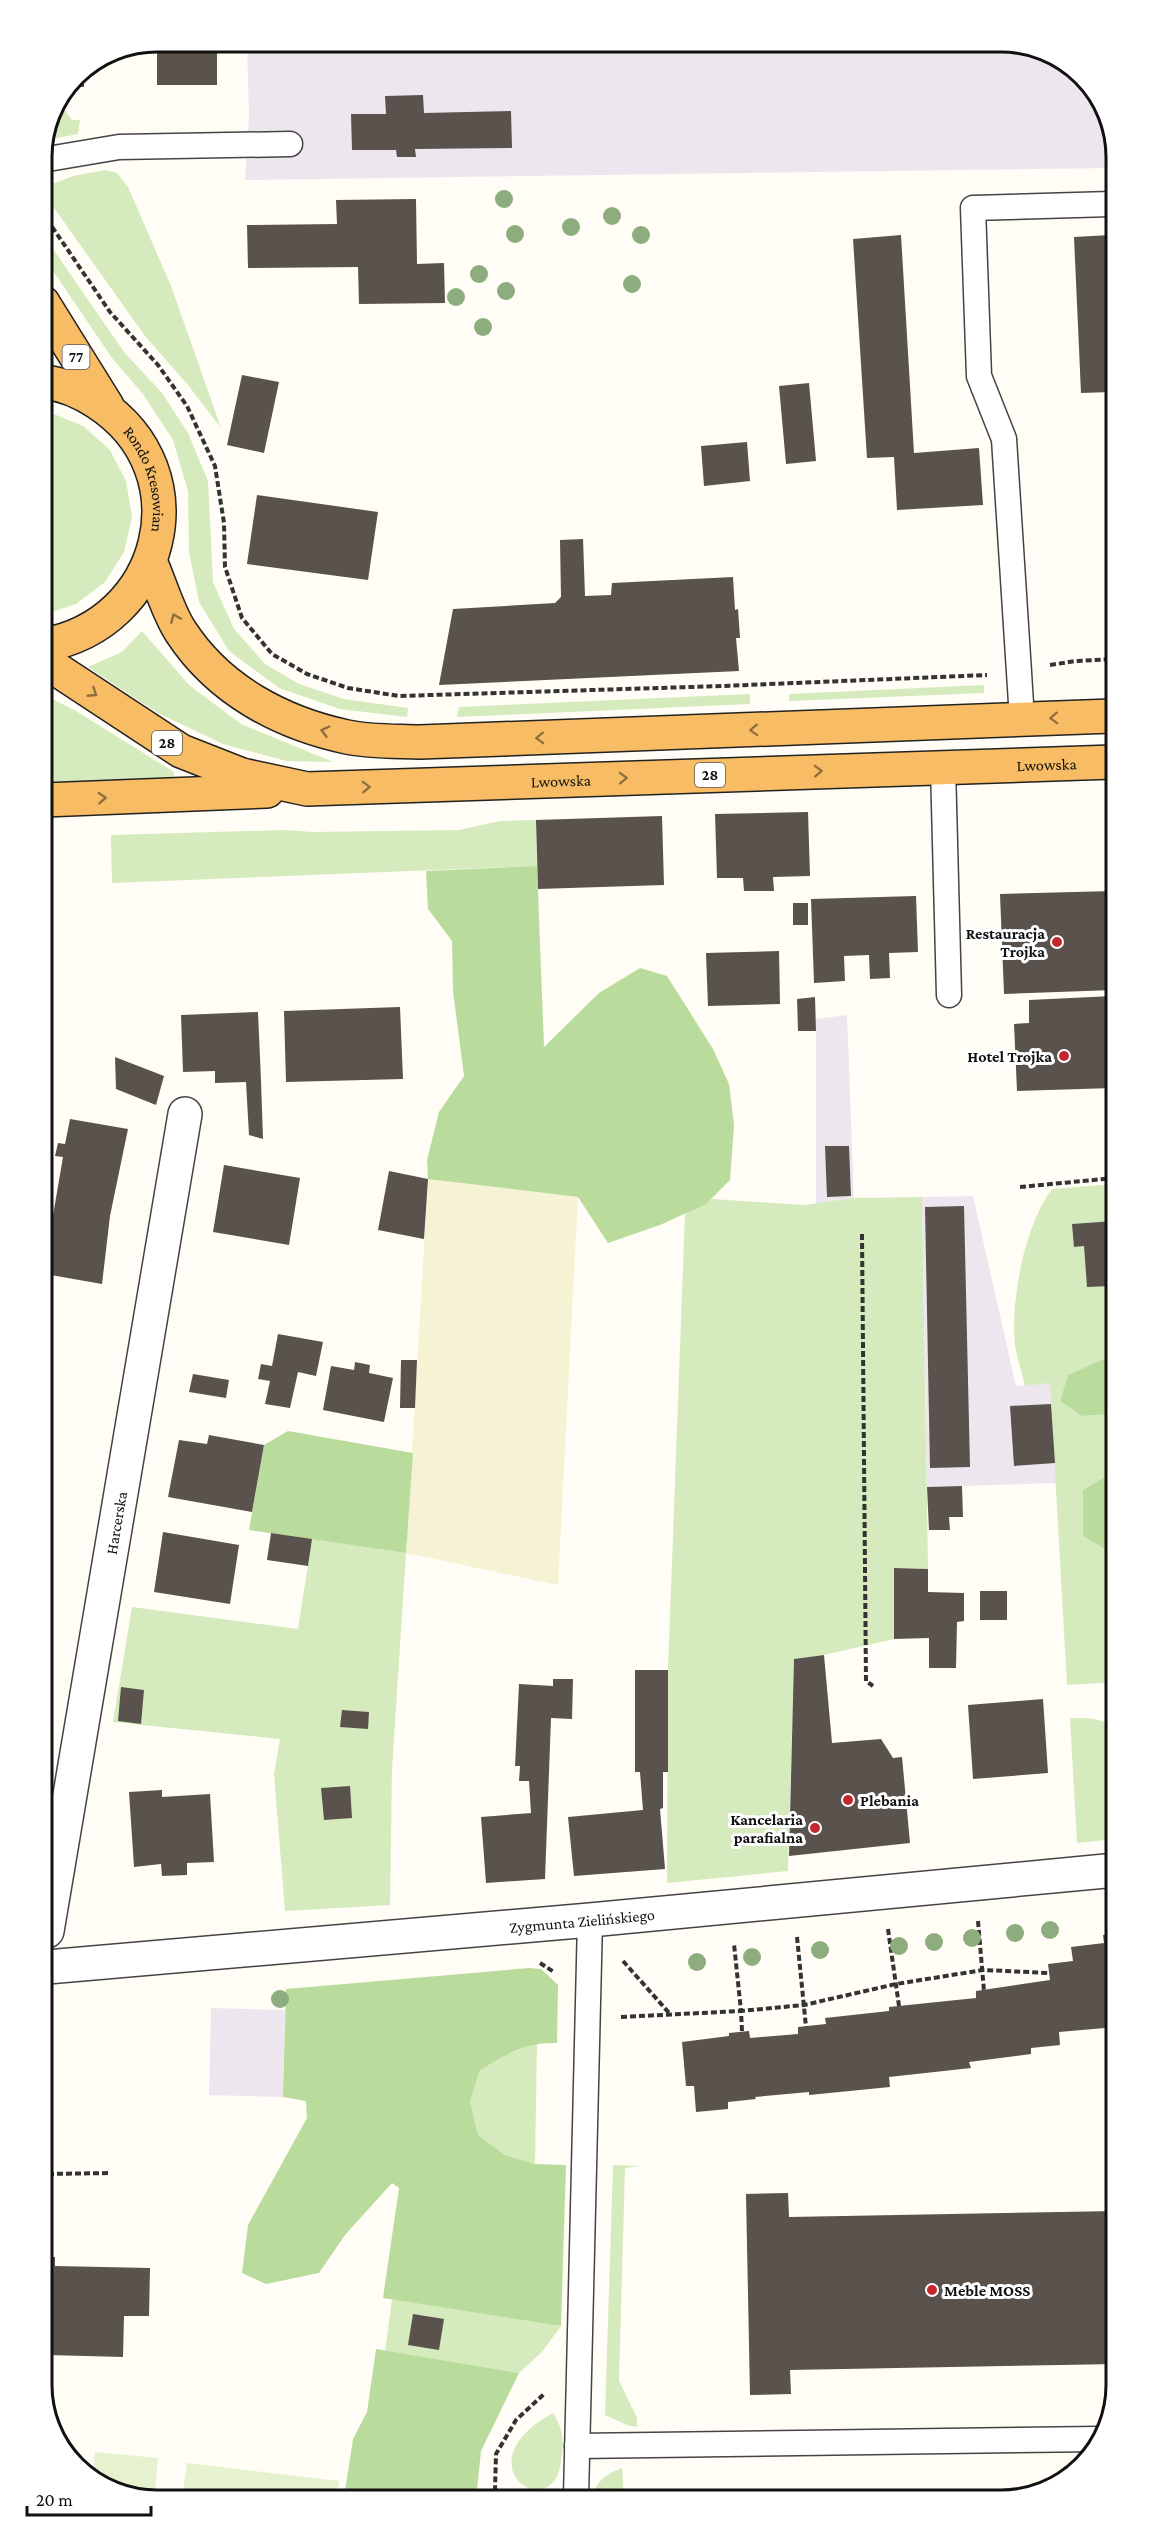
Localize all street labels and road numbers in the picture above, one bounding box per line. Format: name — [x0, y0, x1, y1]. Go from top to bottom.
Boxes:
road number: 77 — [62, 345, 90, 369]
street label: Rondo Kresowian — [120, 423, 167, 534]
road number: 28 — [152, 731, 182, 755]
street label: Lwowska — [1016, 755, 1078, 774]
road number: 28 — [695, 763, 725, 787]
street label: Lwowska — [531, 771, 592, 790]
street label: Harcerska — [103, 1489, 130, 1556]
street label: Zygmunta Zielińskiego — [509, 1906, 656, 1936]

